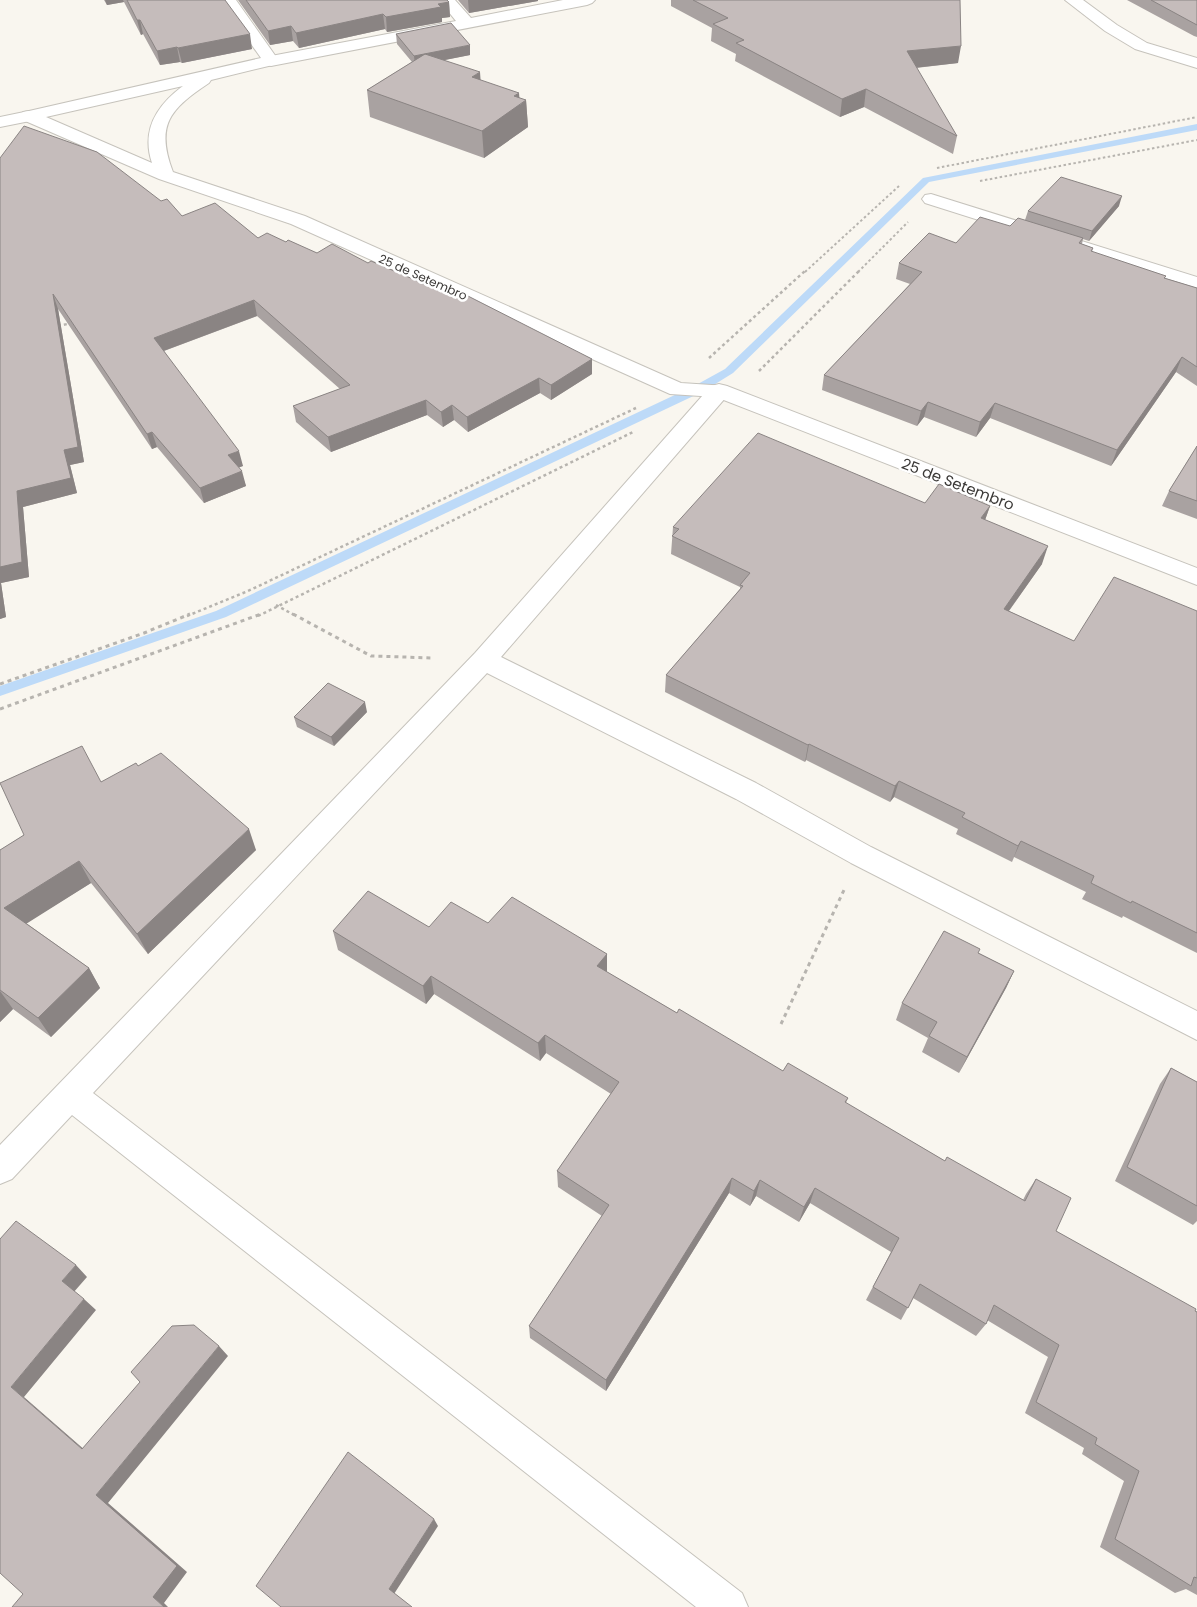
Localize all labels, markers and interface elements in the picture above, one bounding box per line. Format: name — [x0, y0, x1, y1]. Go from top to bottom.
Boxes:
street label: 25 de Setembro — [376, 250, 470, 304]
street label: 25 de Setembro — [899, 453, 1017, 515]

